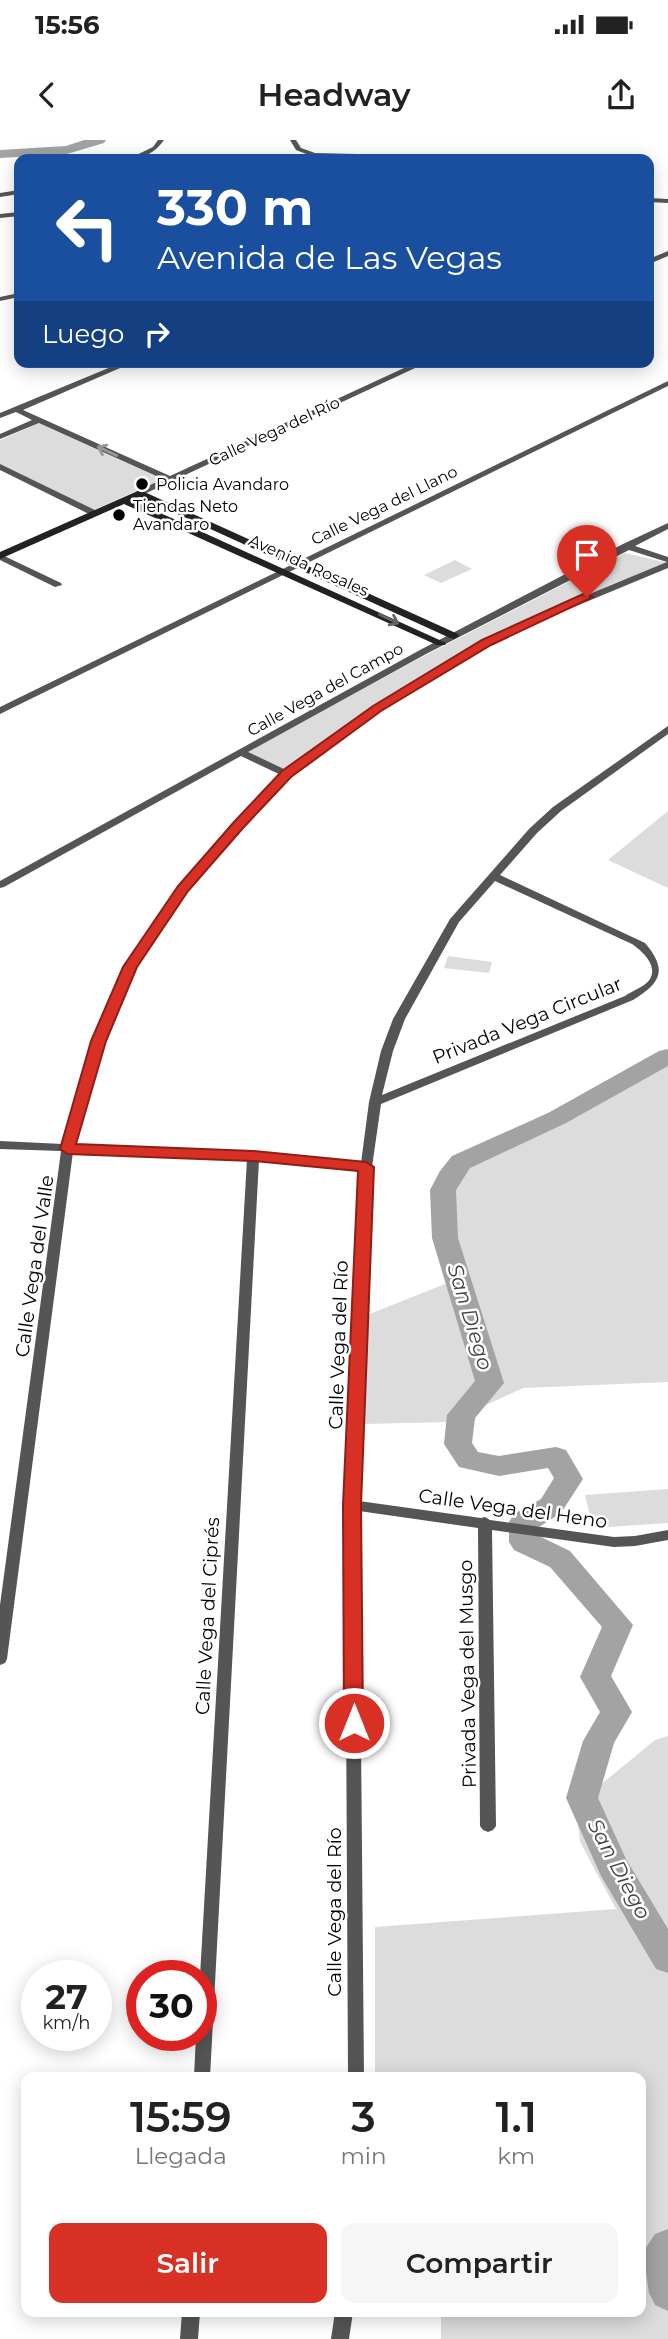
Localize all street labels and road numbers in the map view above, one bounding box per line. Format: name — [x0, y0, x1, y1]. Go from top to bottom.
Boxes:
street label: Calle Vega del Río — [206, 393, 343, 470]
street label: Calle Vega del Llano — [308, 462, 461, 549]
street label: Avenida Rosales — [246, 530, 372, 601]
street label: Calle Vega del Campo — [244, 639, 406, 740]
street label: Privada Vega Circular — [429, 972, 625, 1069]
street label: Calle Vega del Valle — [10, 1174, 59, 1359]
street label: Calle Vega del Río — [324, 1260, 353, 1430]
street label: Calle Vega del Heno — [417, 1484, 609, 1533]
street label: Calle Vega del Ciprés — [191, 1516, 224, 1716]
street label: Privada Vega del Musgo — [454, 1559, 481, 1788]
street label: Calle Vega del Río — [323, 1827, 346, 1997]

